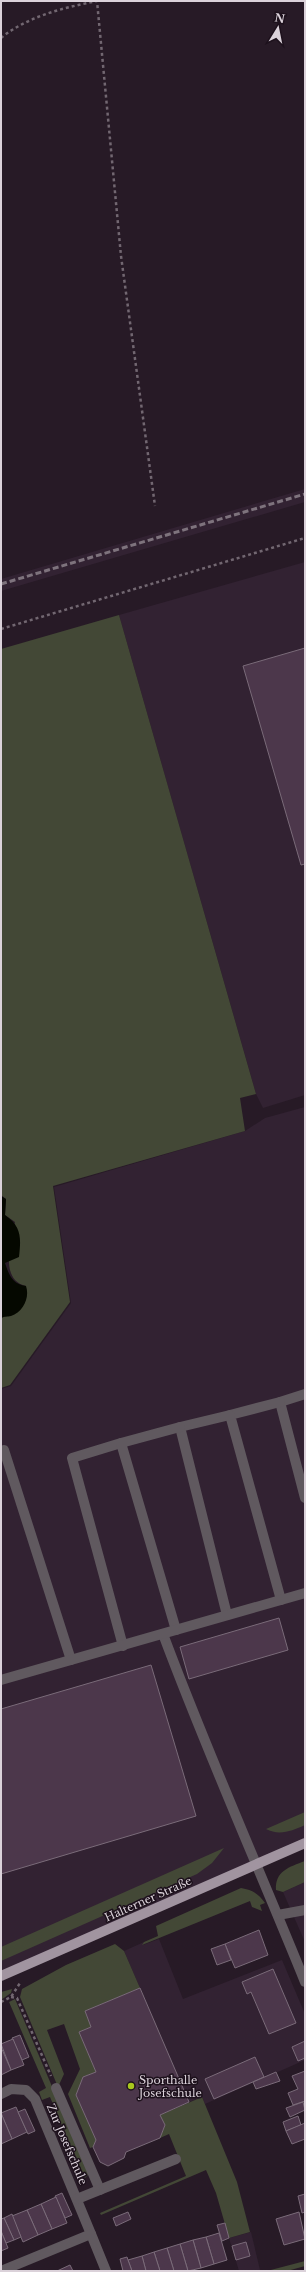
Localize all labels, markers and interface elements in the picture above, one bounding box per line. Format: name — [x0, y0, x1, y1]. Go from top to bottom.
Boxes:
north arrow — [258, 8, 298, 48]
text: N — [273, 10, 287, 26]
street label: Halterner Straße — [102, 1874, 194, 1924]
place label: Sporthalle Josefschule — [137, 2073, 202, 2100]
marker: Sporthalle Josefschule — [126, 2081, 136, 2091]
street label: Zur Josefschule — [44, 2101, 90, 2187]

